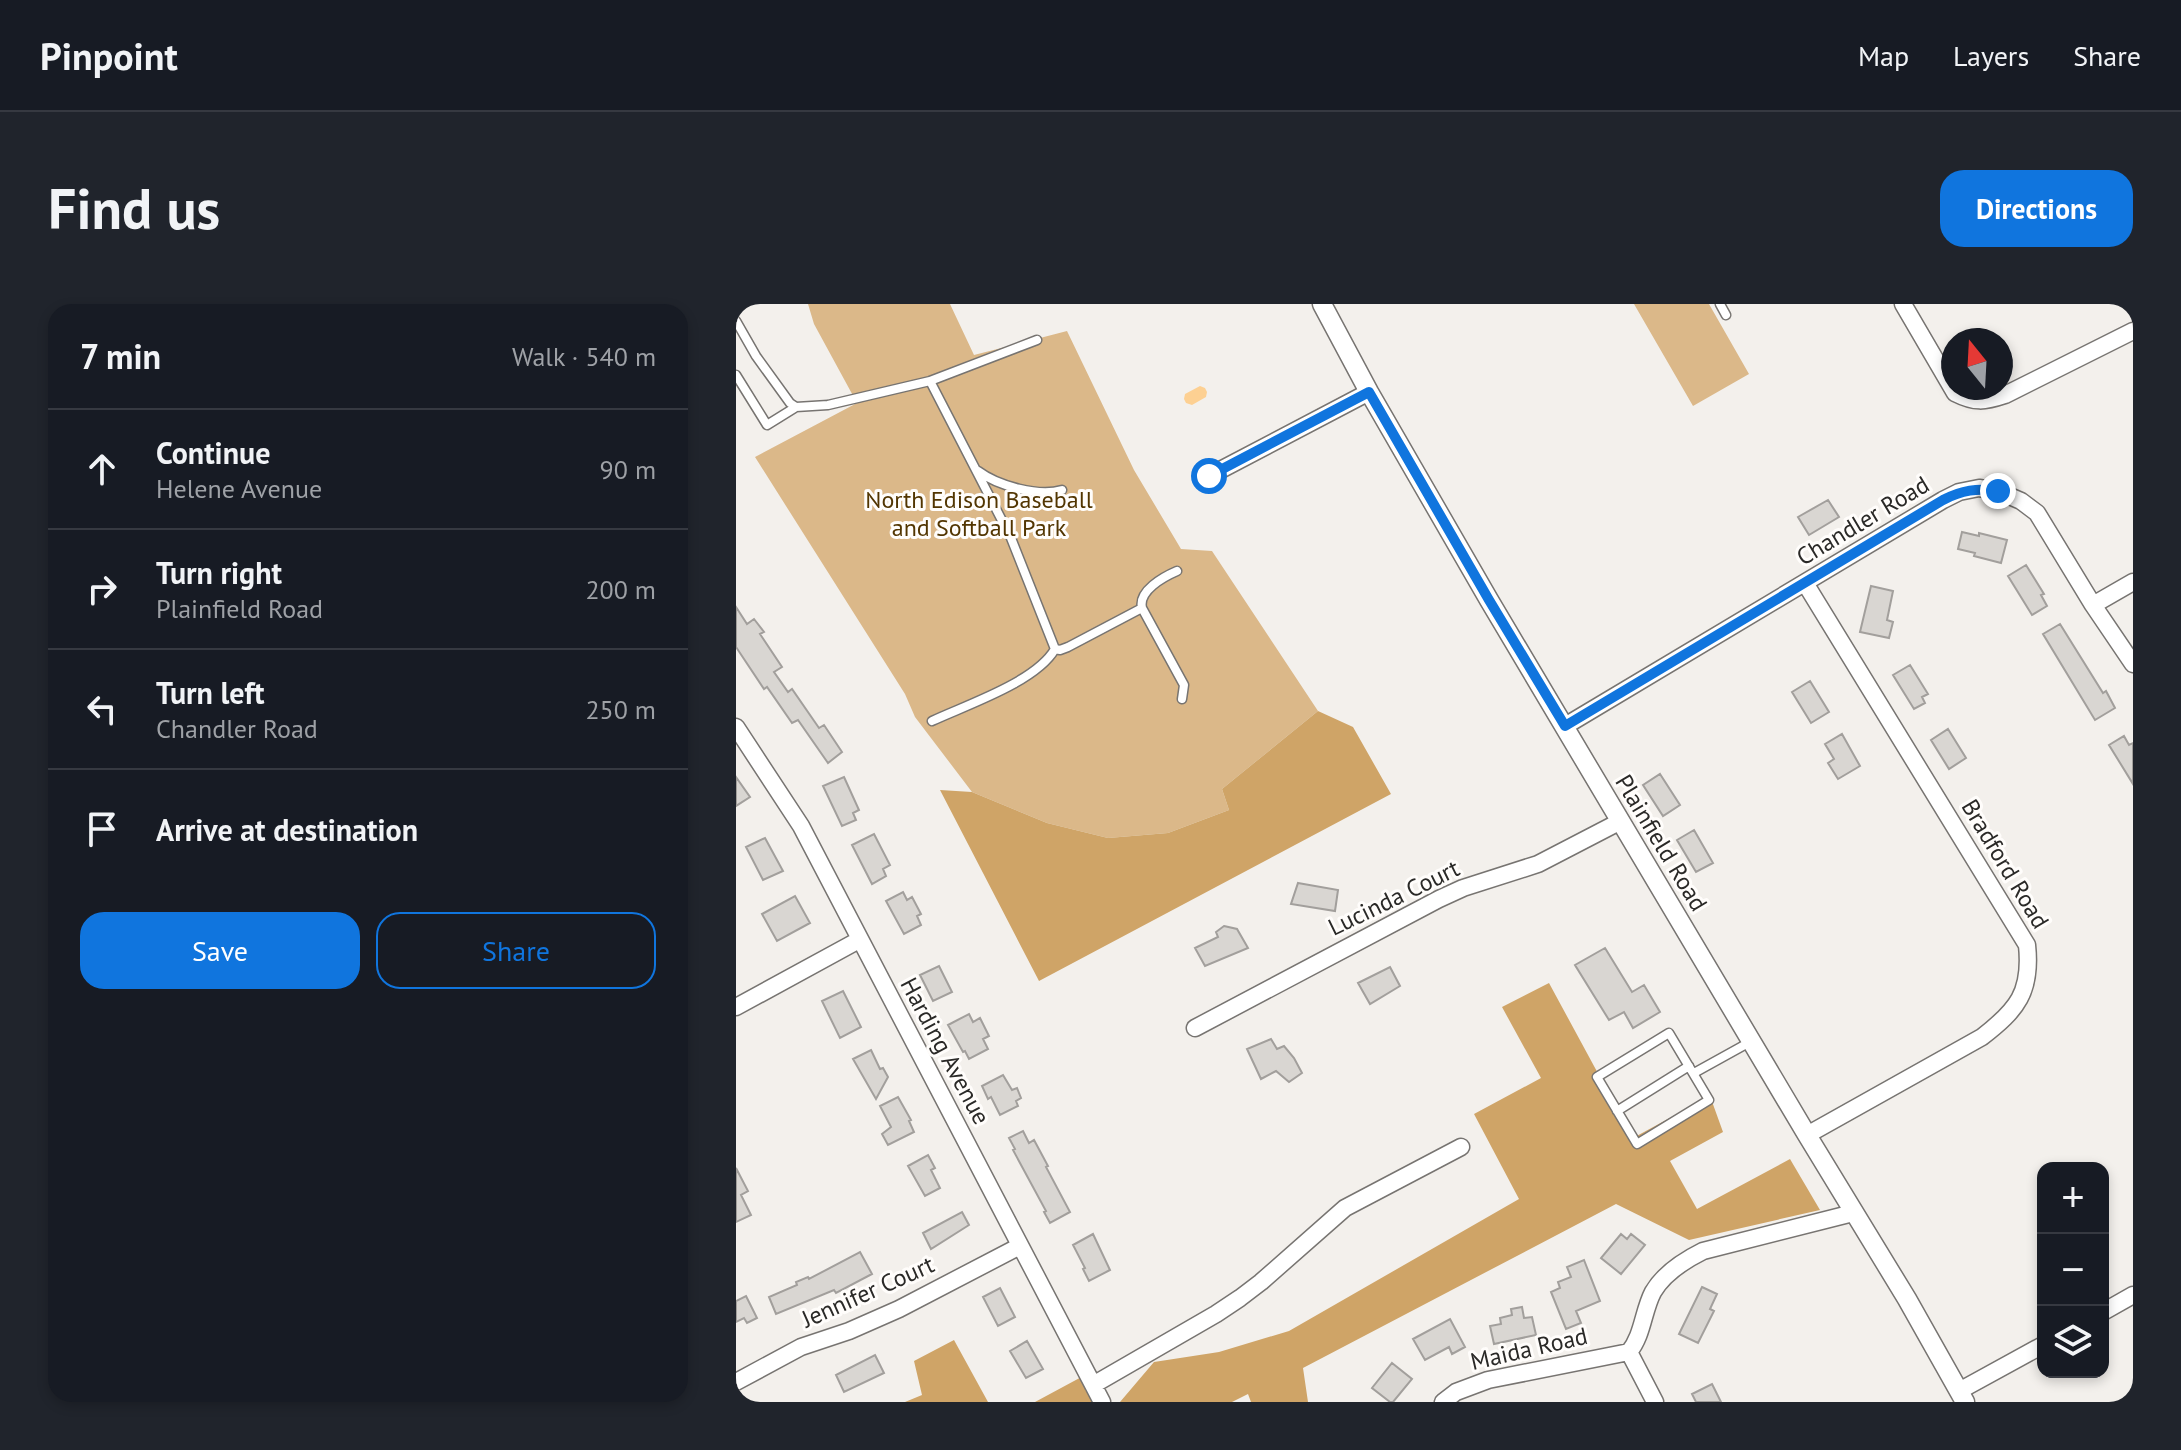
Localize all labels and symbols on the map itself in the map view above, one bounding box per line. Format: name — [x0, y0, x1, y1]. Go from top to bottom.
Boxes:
north arrow — [1941, 328, 2013, 400]
route start — [1191, 458, 1227, 494]
street label: Chandler Road — [1791, 469, 1935, 572]
route end — [1980, 473, 2016, 509]
park label: North Edison Baseball and Softball Park — [865, 484, 1093, 543]
street label: Plainfield Road — [1608, 769, 1714, 917]
street label: Bradford Road — [1955, 793, 2056, 934]
street label: Lucinda Court — [1323, 852, 1464, 943]
street label: Harding Avenue — [894, 972, 997, 1130]
street label: Jennifer Court — [796, 1249, 939, 1335]
street label: Maida Road — [1467, 1320, 1591, 1377]

